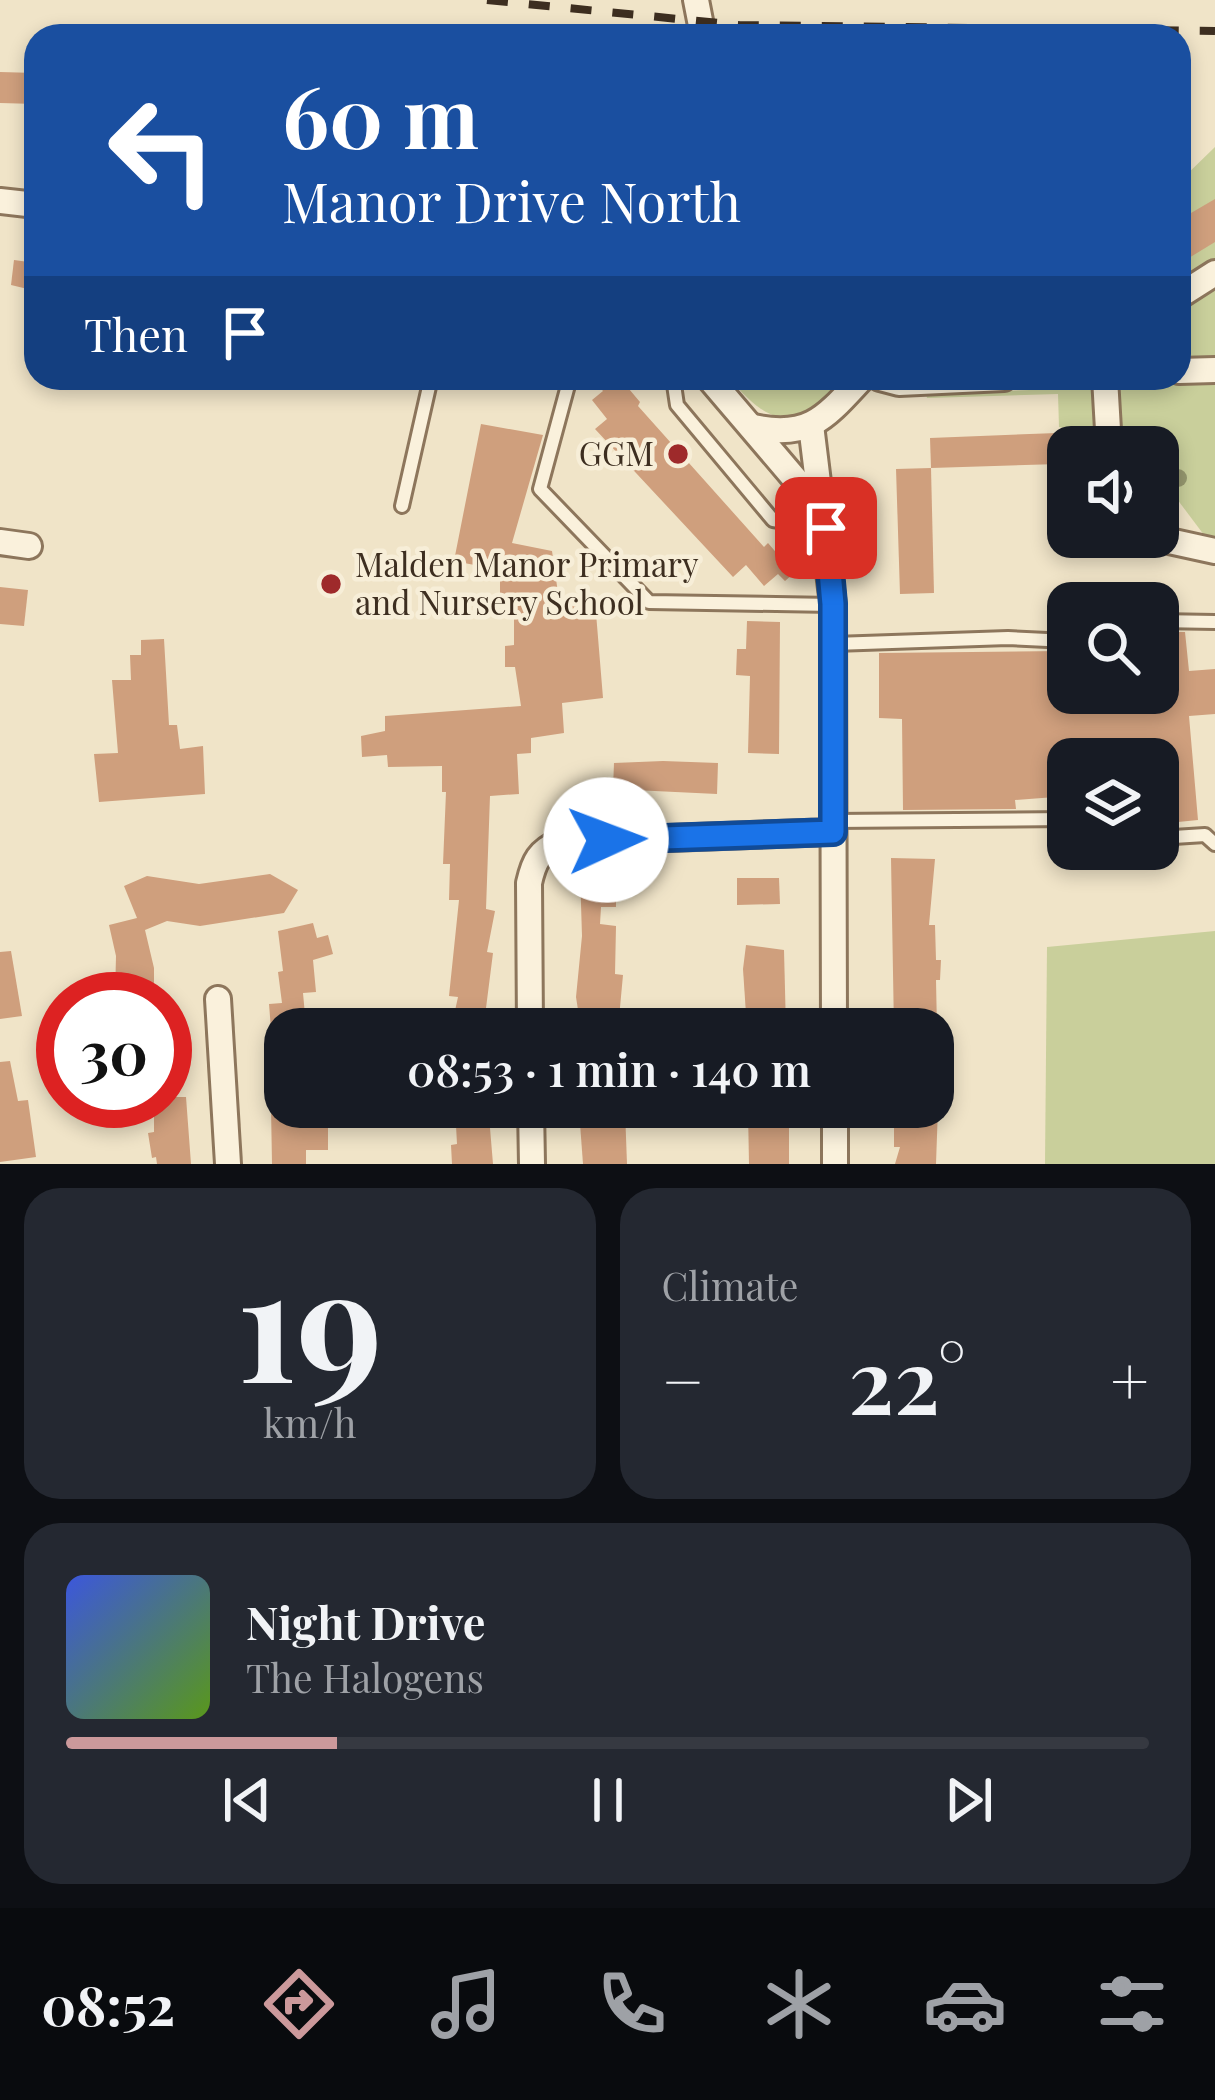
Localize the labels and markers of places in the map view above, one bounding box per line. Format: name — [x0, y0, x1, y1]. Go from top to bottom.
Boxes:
place label: GGM — [579, 430, 654, 474]
marker: GGM — [665, 441, 691, 467]
pin — [775, 477, 877, 579]
place label: Malden Manor Primary and Nursery School — [355, 541, 699, 623]
marker: Malden Manor Primary and Nursery School — [318, 571, 344, 597]

